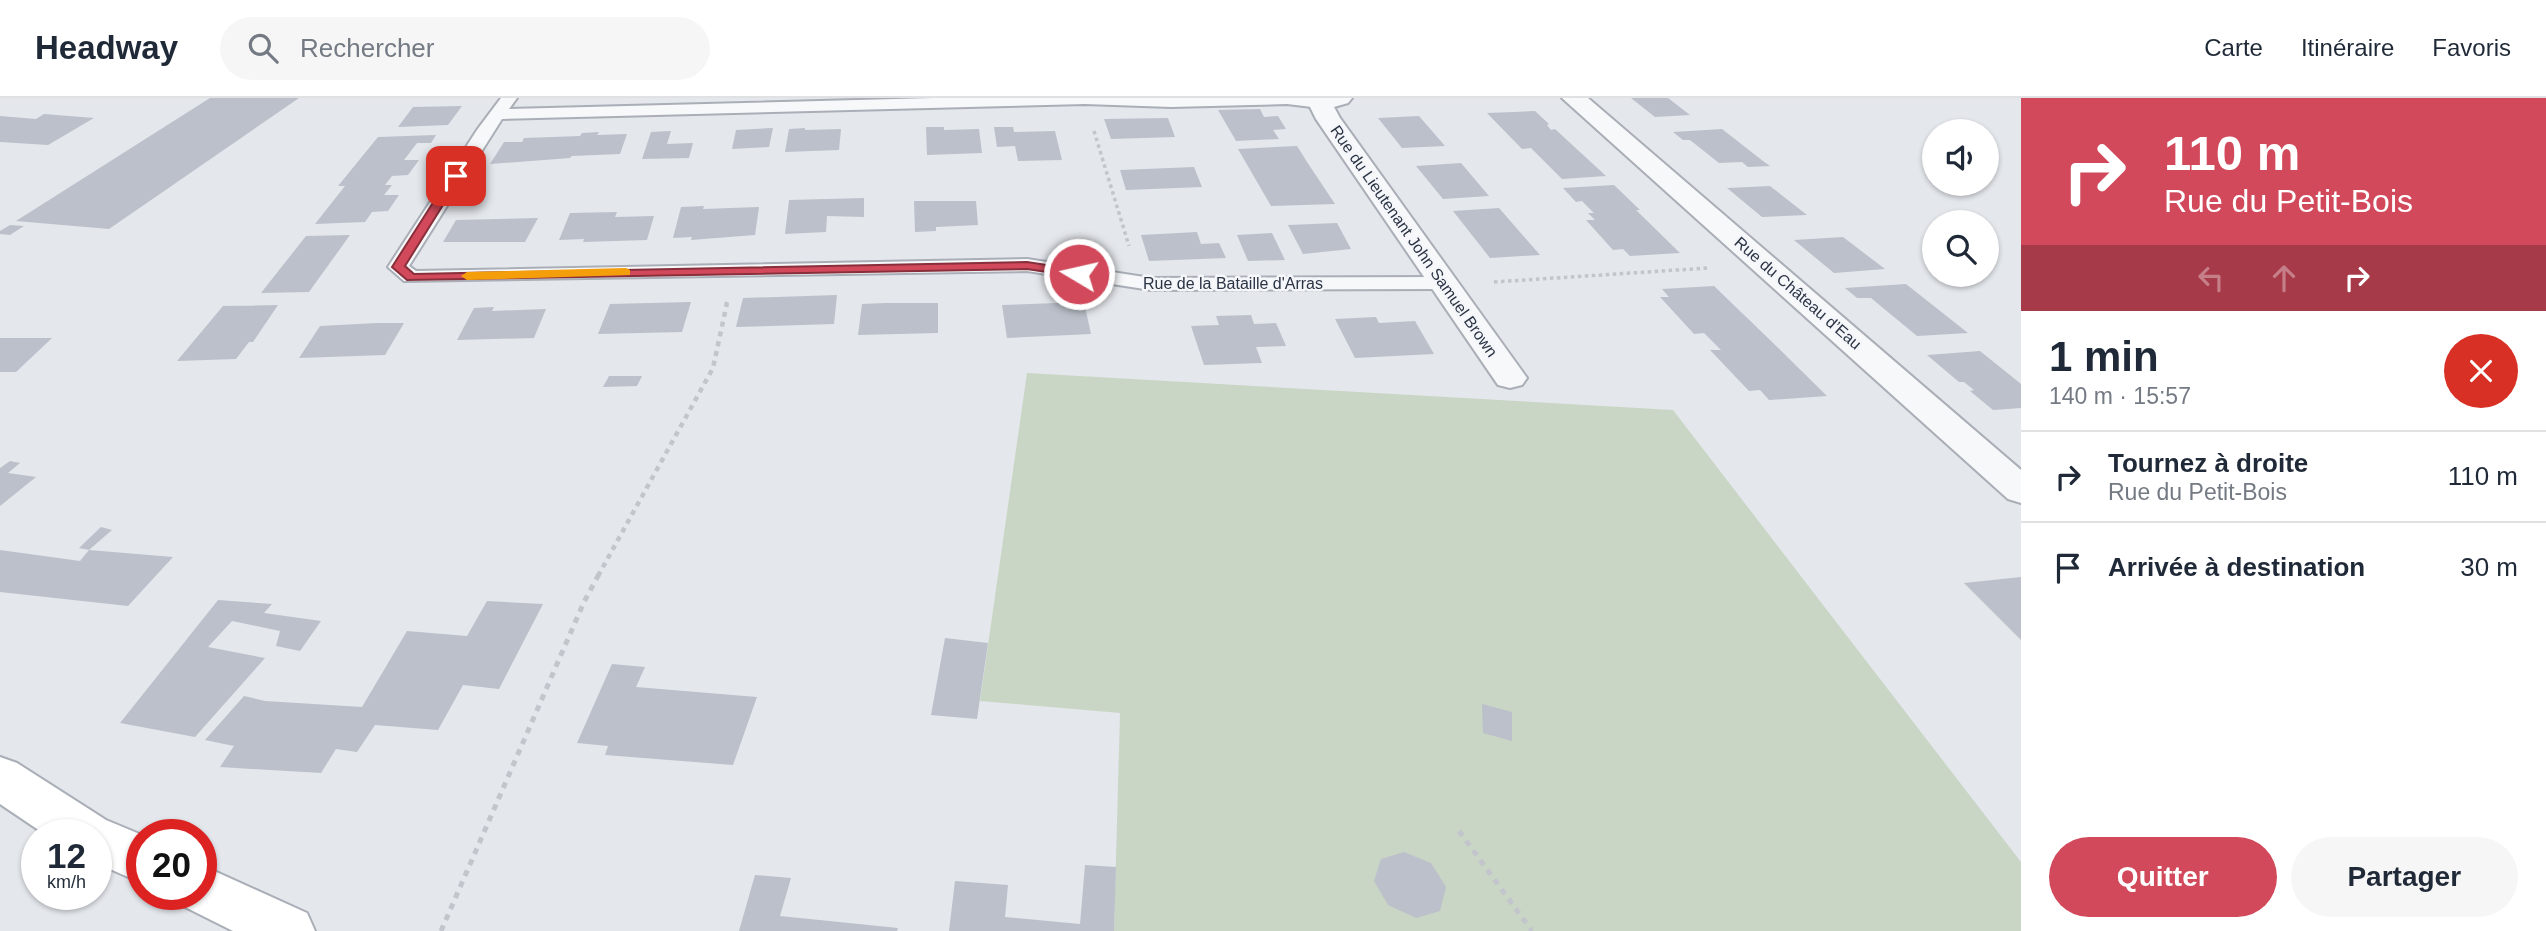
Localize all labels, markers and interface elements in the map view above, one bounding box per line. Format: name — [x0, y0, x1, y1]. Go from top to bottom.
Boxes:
search box — [220, 17, 710, 80]
text: Headway — [35, 29, 178, 66]
icon: search — [244, 29, 282, 67]
text: Rechercher — [300, 33, 434, 63]
text: Carte — [2204, 34, 2263, 61]
text: Itinéraire — [2301, 34, 2394, 61]
text: Favoris — [2432, 34, 2511, 61]
map controls — [1922, 119, 1999, 287]
button: sound — [1922, 119, 1999, 196]
street label: Rue du Lieutenant John Samuel Brown — [1327, 122, 1501, 360]
icon: right — [2049, 126, 2140, 217]
text: 110 m — [2164, 126, 2300, 180]
pin — [426, 146, 486, 206]
icon: arrive — [437, 157, 475, 195]
text: Rue du Petit-Bois — [2164, 183, 2413, 219]
button: search — [1922, 210, 1999, 287]
street label: Rue du Château d’Eau — [1731, 233, 1865, 353]
position arrow — [1042, 237, 1116, 311]
icon: left — [2192, 259, 2230, 297]
icon: ahead — [2265, 259, 2303, 297]
icon: right — [2338, 259, 2376, 297]
street label: Rue de la Bataille d'Arras — [1143, 275, 1323, 292]
text: 1 min — [2049, 333, 2159, 380]
button: close — [2444, 334, 2518, 408]
text: 140 m · 15:57 — [2049, 383, 2191, 409]
text: Tournez à droite — [2108, 448, 2308, 478]
icon: right — [2049, 458, 2087, 496]
text: 110 m — [2448, 461, 2518, 491]
text: Rue du Petit-Bois — [2108, 479, 2287, 505]
icon: arrive — [2049, 549, 2087, 587]
text: Arrivée à destination — [2108, 552, 2365, 582]
text: 30 m — [2460, 552, 2518, 582]
speed limit sign: 20 — [126, 819, 217, 910]
text: 12 — [47, 836, 86, 875]
button: Quitter — [2049, 837, 2277, 917]
button: Partager — [2291, 837, 2518, 917]
text: km/h — [47, 872, 86, 892]

